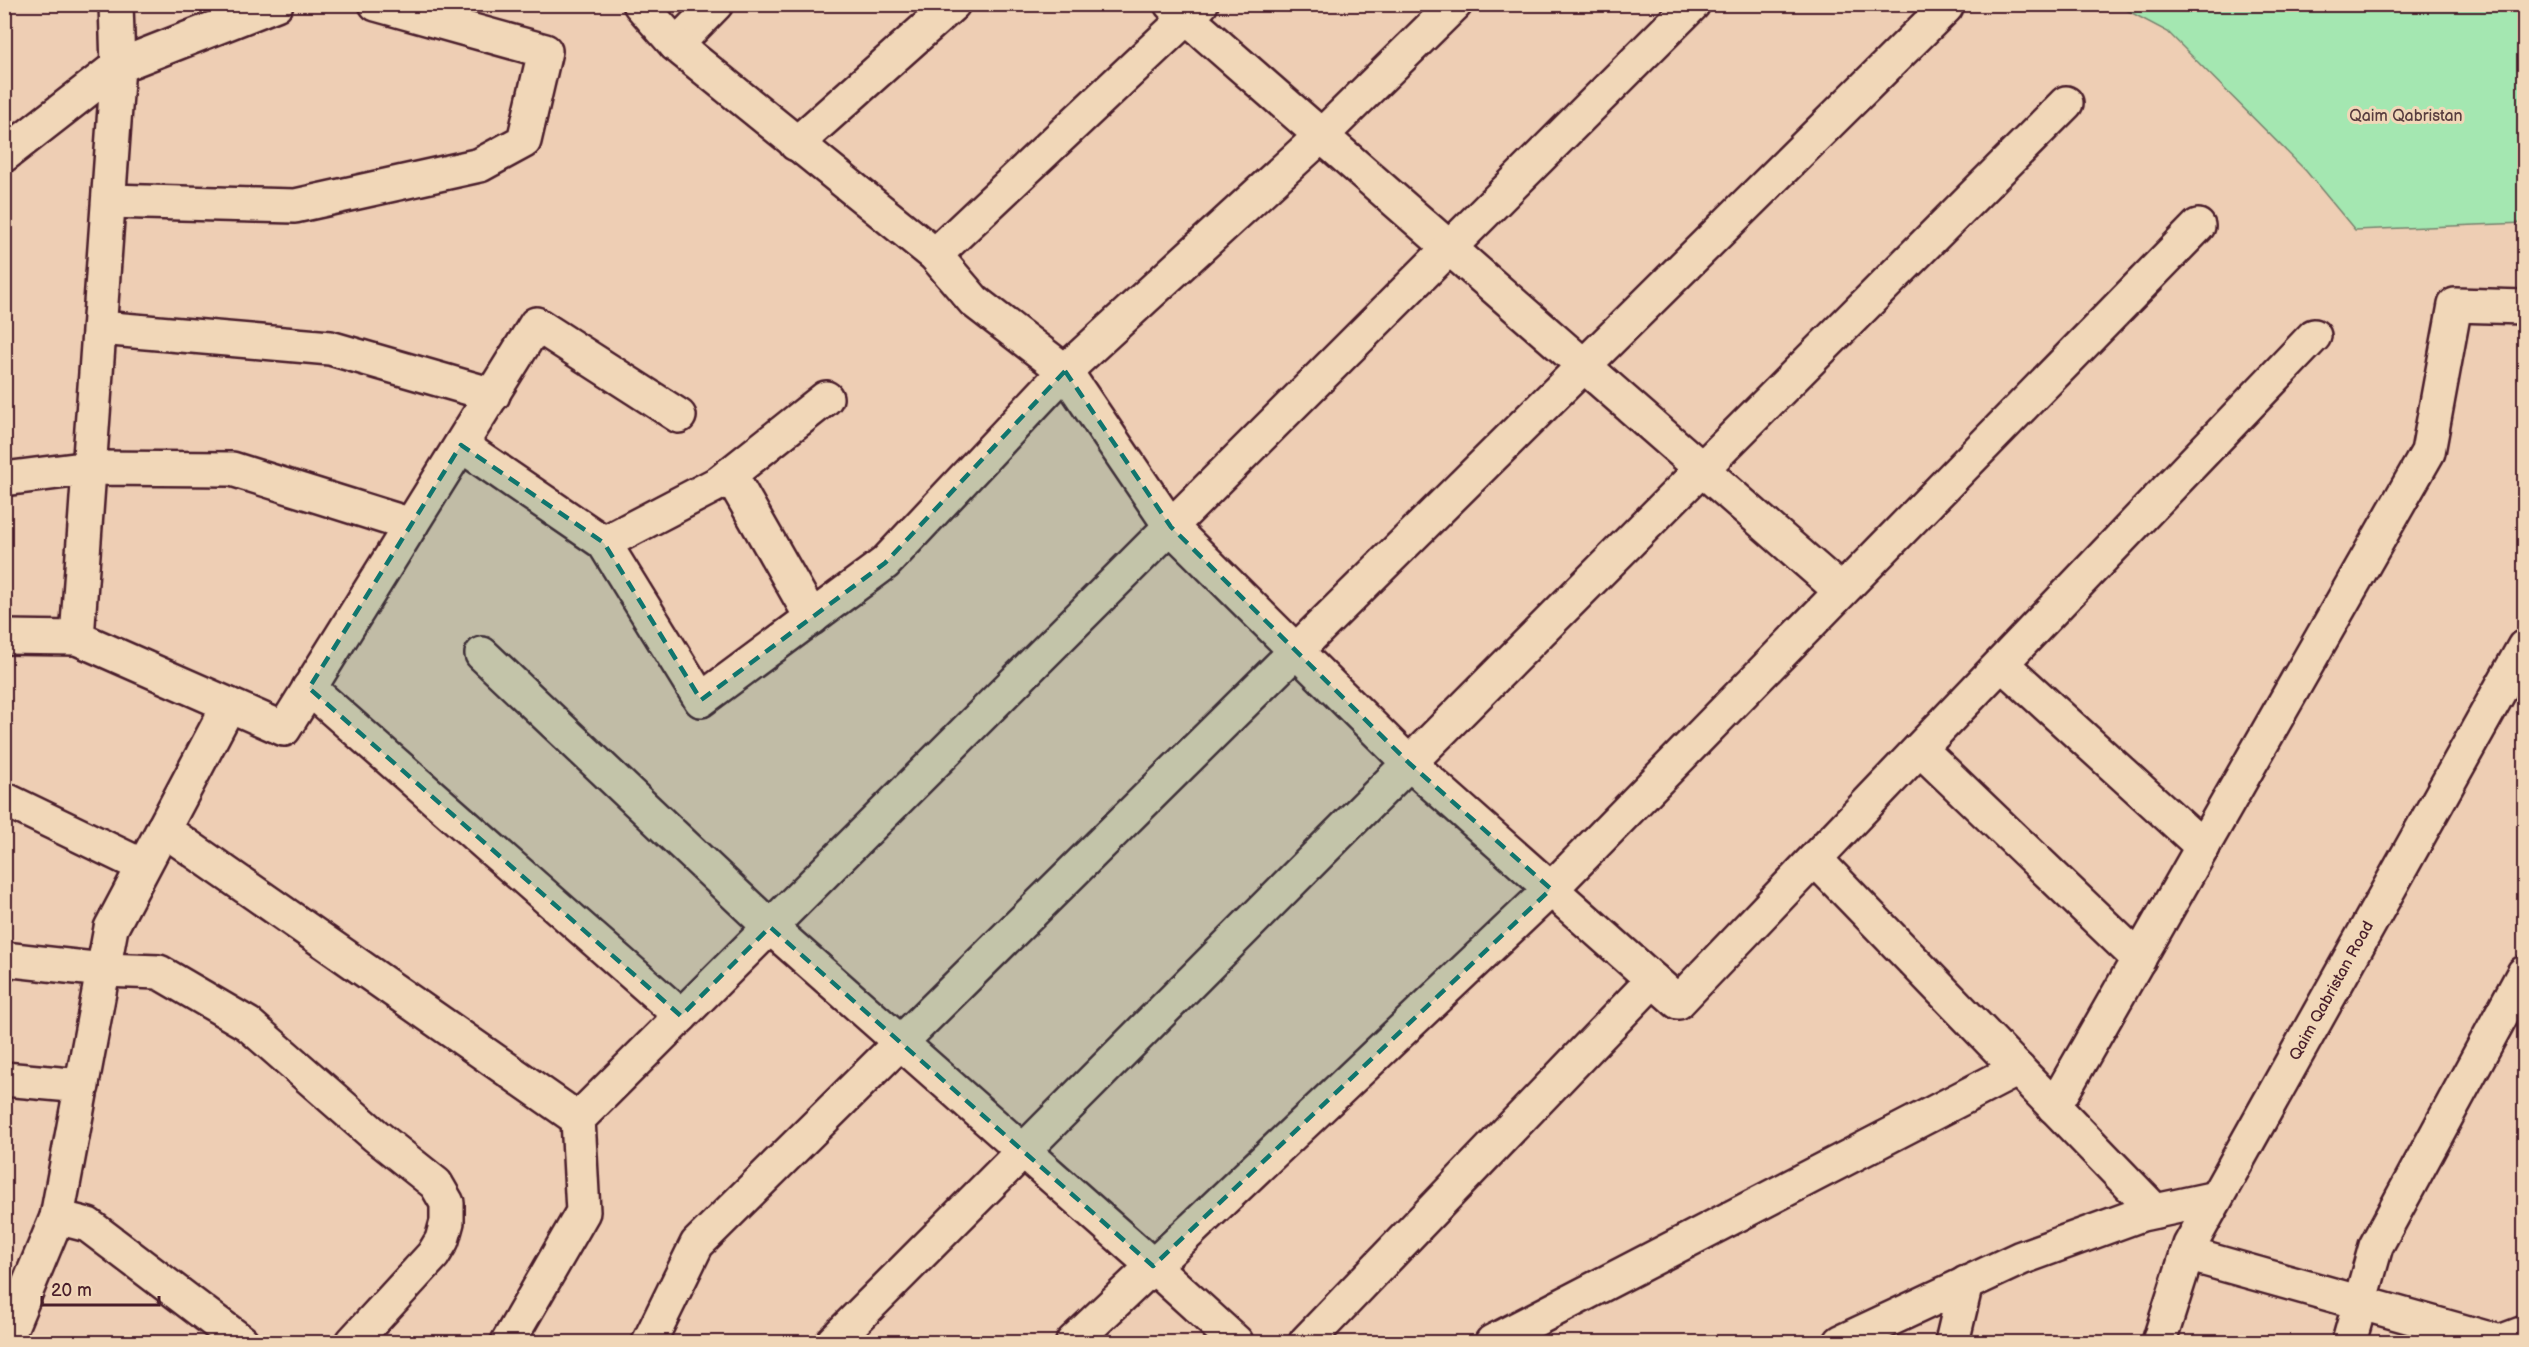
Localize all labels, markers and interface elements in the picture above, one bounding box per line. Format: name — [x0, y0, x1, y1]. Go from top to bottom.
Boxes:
park label: Qaim Qabristan — [2349, 107, 2463, 126]
street label: Qaim Qabristan Road — [2286, 918, 2378, 1064]
scale bar — [42, 1269, 159, 1307]
text: 20 m — [51, 1280, 92, 1301]

